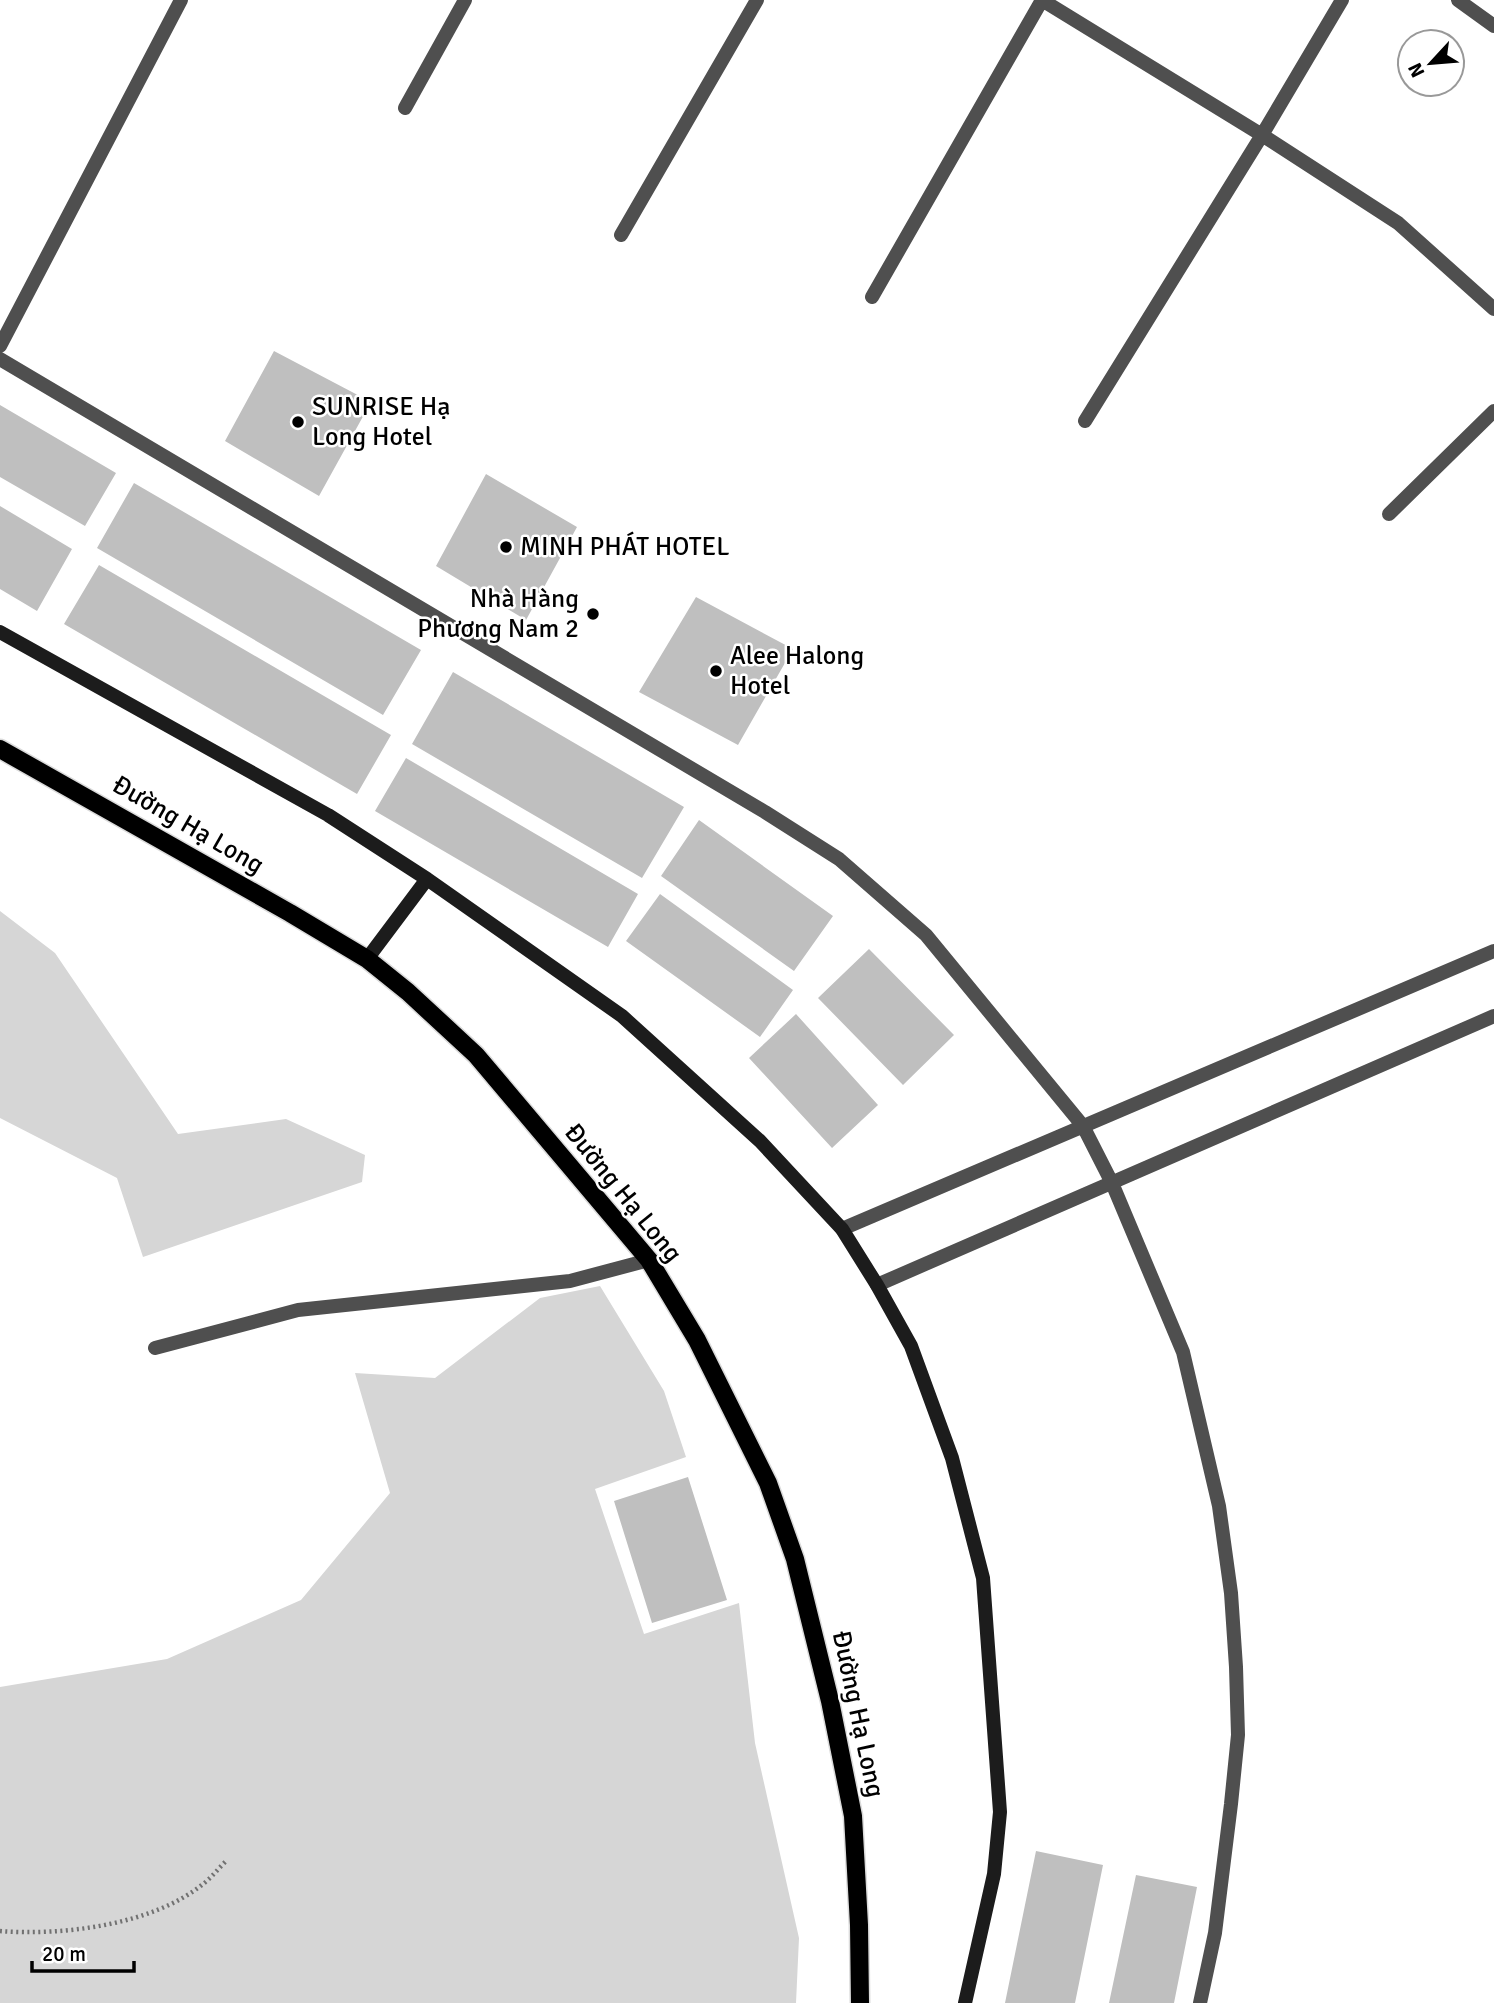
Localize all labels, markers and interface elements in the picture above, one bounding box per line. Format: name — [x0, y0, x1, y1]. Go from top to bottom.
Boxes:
north arrow — [1396, 28, 1466, 98]
text: N — [1403, 59, 1430, 81]
place label: SUNRISE Hạ Long Hotel — [312, 391, 450, 453]
marker: SUNRISE Hạ Long Hotel — [290, 414, 306, 430]
place label: MINH PHÁT HOTEL — [520, 531, 729, 563]
marker: MINH PHÁT HOTEL — [498, 539, 514, 555]
place label: Nhà Hàng Phương Nam 2 — [417, 583, 579, 645]
marker: Nhà Hàng Phương Nam 2 — [585, 606, 601, 622]
place label: Alee Halong Hotel — [730, 640, 864, 702]
marker: Alee Halong Hotel — [708, 663, 724, 679]
street label: Đường Hạ Long — [107, 769, 269, 881]
street label: Đường Hạ Long — [557, 1117, 689, 1269]
street label: Đường Hạ Long — [825, 1628, 891, 1800]
scale bar — [32, 1930, 133, 1974]
text: 20 m — [42, 1941, 86, 1967]

